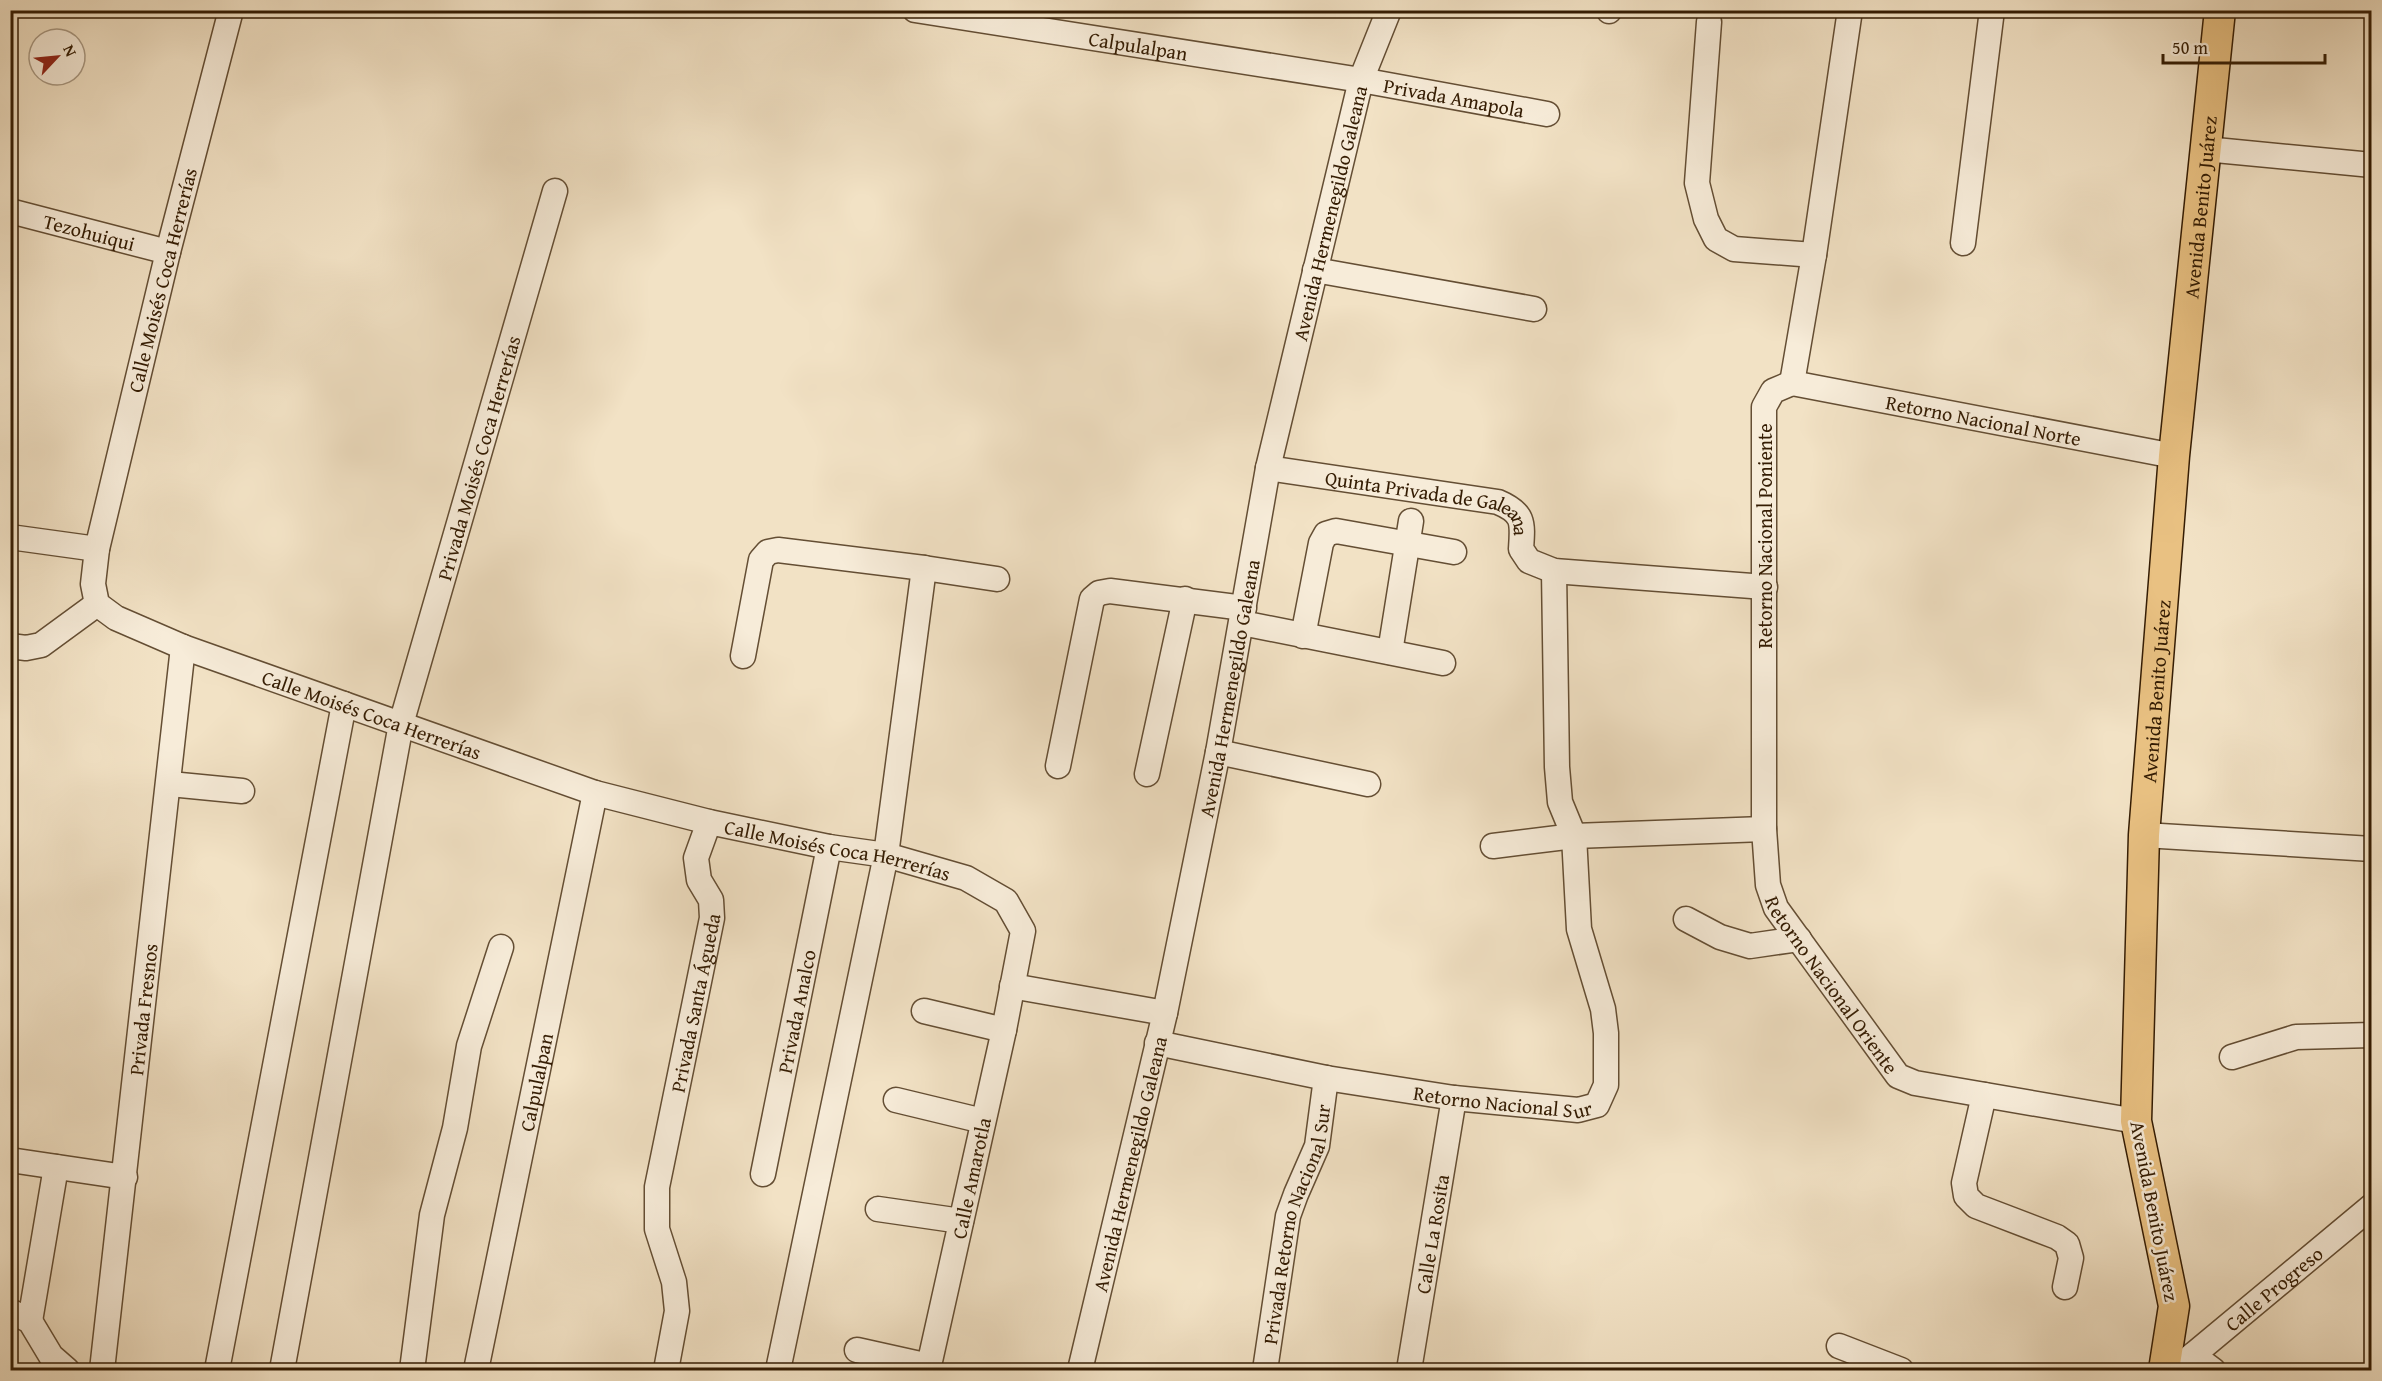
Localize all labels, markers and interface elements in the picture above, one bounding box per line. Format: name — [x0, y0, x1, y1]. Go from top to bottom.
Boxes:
street label: Calpulalpan — [1087, 23, 1190, 67]
north arrow — [27, 27, 87, 87]
scale bar — [2163, 27, 2325, 65]
text: 50 m — [2172, 34, 2208, 61]
text: N — [57, 40, 84, 61]
street label: Privada Amapola — [1381, 70, 1527, 124]
street label: Avenida Hermenegildo Galeana — [1285, 82, 1374, 343]
street label: Avenida Benito Juárez — [2176, 114, 2224, 300]
street label: Calle Moisés Coca Herrerías — [120, 165, 204, 395]
street label: Tezohuiqui — [40, 206, 139, 257]
street label: Privada Moisés Coca Herrerías — [429, 332, 527, 584]
street label: Retorno Nacional Norte — [1883, 387, 2084, 452]
street label: Retorno Nacional Poniente — [1750, 423, 1779, 649]
street label: Quinta Privada de Galeana — [1323, 462, 1536, 537]
street label: Avenida Hermenegildo Galeana — [1191, 556, 1266, 820]
street label: Avenida Benito Juárez — [2134, 598, 2177, 784]
street label: Calle Moisés Coca Herrerías — [258, 662, 485, 766]
street label: Calle Moisés Coca Herrerías — [722, 811, 954, 887]
street label: Retorno Nacional Oriente — [1758, 892, 1906, 1079]
street label: Privada Santa Águeda — [662, 910, 727, 1095]
street label: Privada Fresnos — [121, 942, 164, 1077]
street label: Privada Analco — [769, 947, 822, 1076]
street label: Calpulalpan — [511, 1030, 560, 1134]
street label: Avenida Hermenegildo Galeana — [1085, 1033, 1174, 1294]
street label: Retorno Nacional Sur — [1412, 1077, 1595, 1125]
street label: Privada Retorno Nacional Sur — [1255, 1102, 1337, 1346]
street label: Calle Amarotla — [944, 1114, 998, 1241]
street label: Avenida Benito Juárez — [2123, 1118, 2187, 1304]
street label: Calle La Rosita — [1407, 1171, 1456, 1296]
street label: Calle Progreso — [2218, 1239, 2329, 1338]

